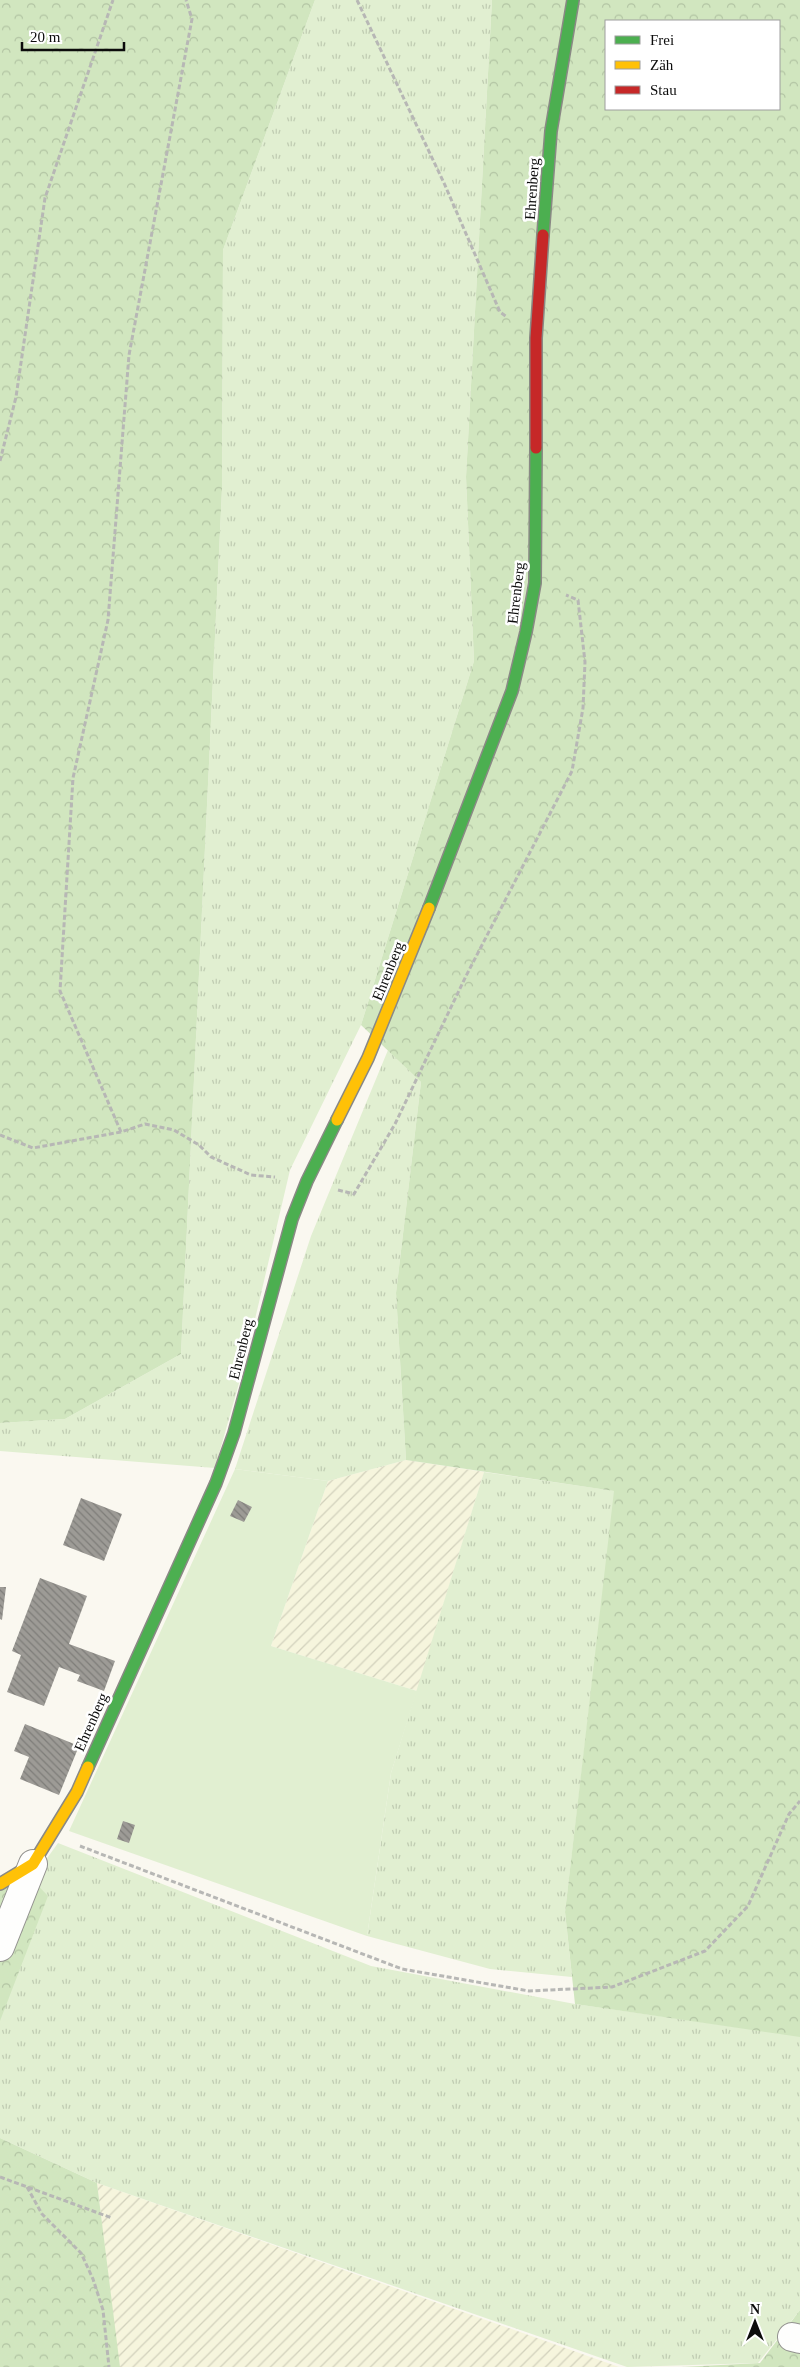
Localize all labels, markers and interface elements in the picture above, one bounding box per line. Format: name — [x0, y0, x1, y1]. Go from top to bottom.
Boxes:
scale bar — [22, 20, 125, 52]
legend — [605, 20, 780, 110]
text: 20 m — [30, 29, 61, 45]
text: Frei — [650, 32, 674, 48]
text: Zäh — [650, 57, 674, 73]
text: Stau — [650, 82, 677, 98]
street label: Ehrenberg — [522, 157, 542, 221]
street label: Ehrenberg — [504, 561, 528, 625]
street label: Ehrenberg — [369, 939, 407, 1003]
street label: Ehrenberg — [226, 1316, 256, 1381]
street label: Ehrenberg — [71, 1690, 111, 1754]
north arrow — [730, 2297, 780, 2347]
text: N — [750, 2302, 760, 2317]

